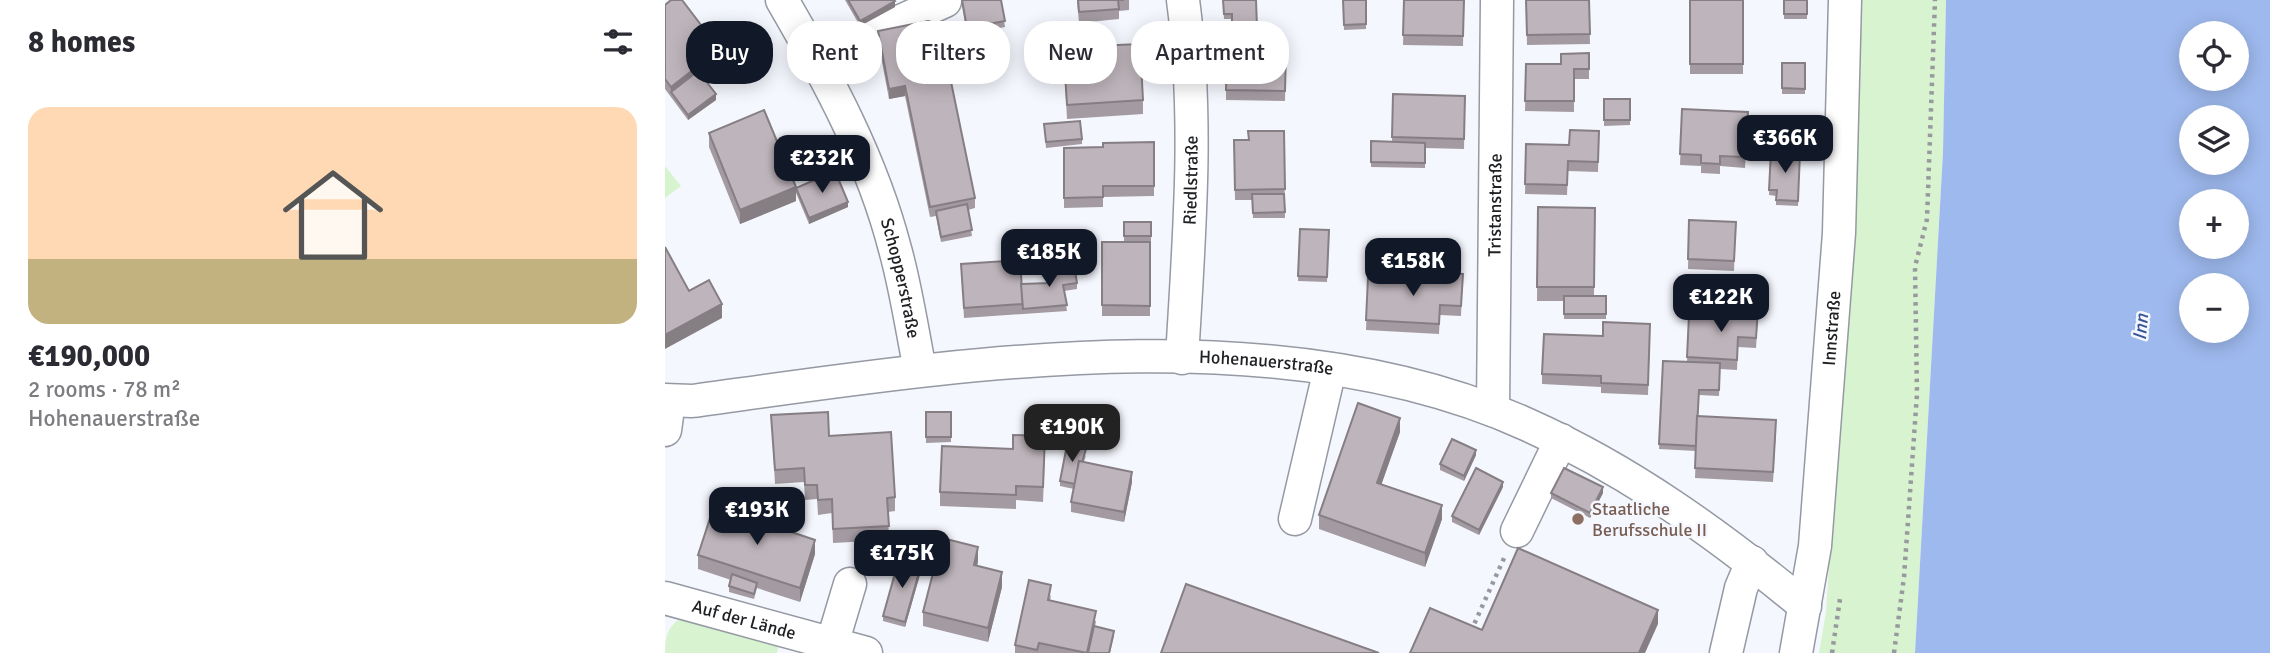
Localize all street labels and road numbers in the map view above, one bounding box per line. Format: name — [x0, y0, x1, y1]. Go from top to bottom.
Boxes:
street label: Riedlstraße — [1179, 135, 1203, 226]
street label: Tristanstraße — [1483, 153, 1507, 257]
street label: Schopperstraße — [876, 215, 925, 340]
street label: Innstraße — [1818, 290, 1846, 367]
street label: Hohenauerstraße — [1199, 346, 1335, 380]
street label: Auf der Lände — [690, 595, 798, 644]

